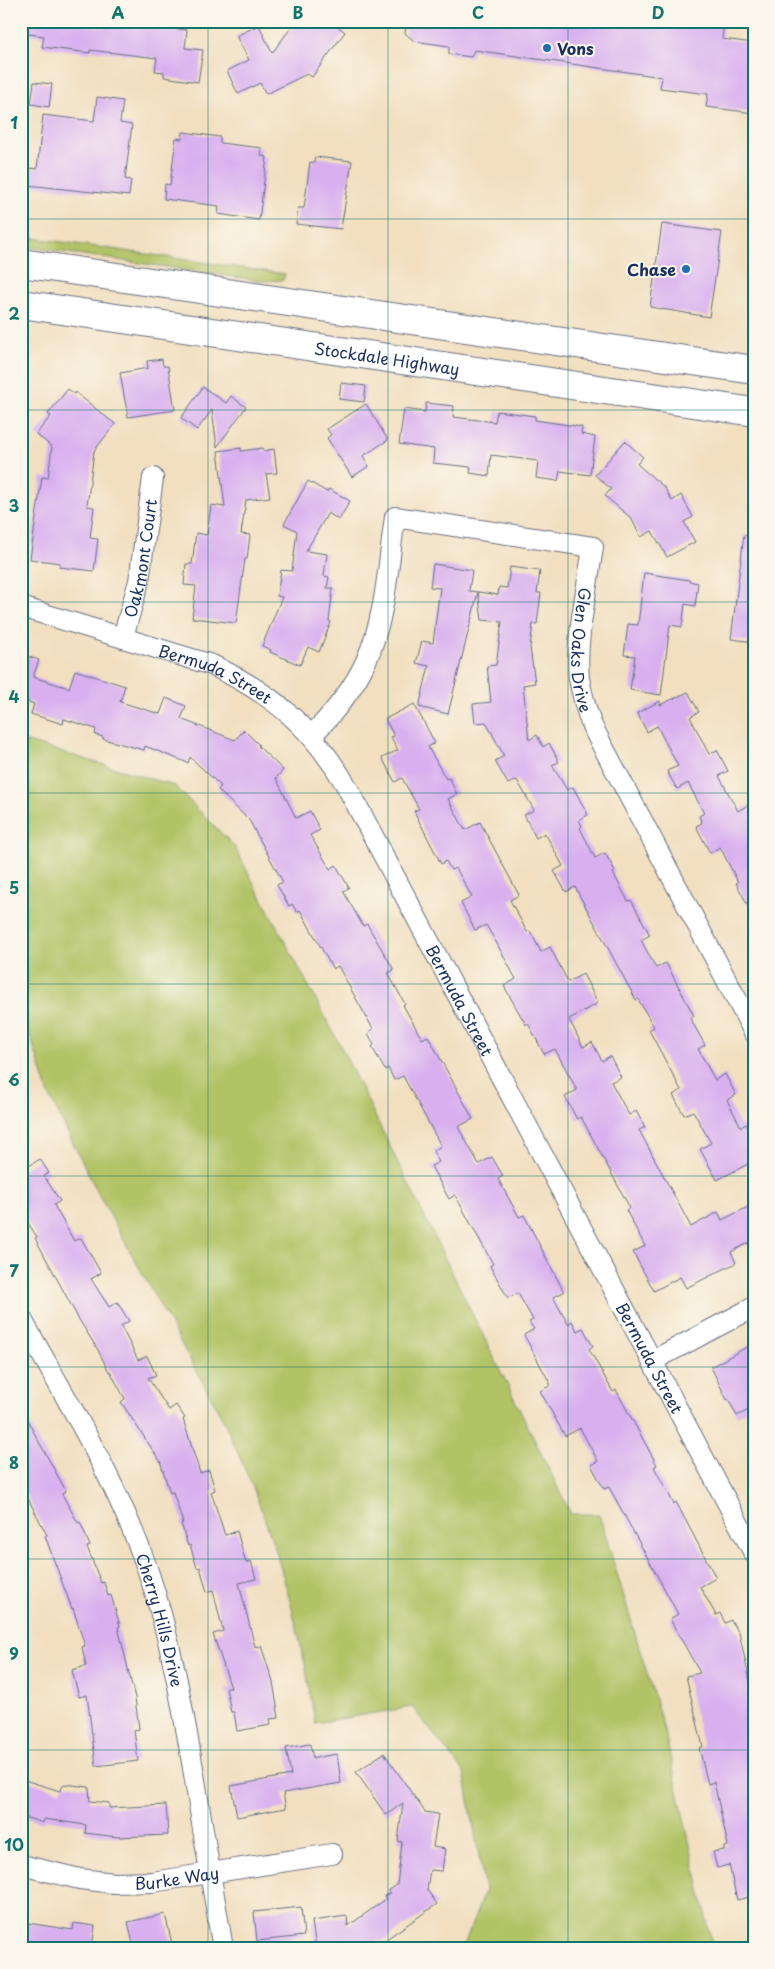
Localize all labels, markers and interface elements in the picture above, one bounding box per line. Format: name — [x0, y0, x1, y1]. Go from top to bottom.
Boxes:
text: A — [112, 0, 125, 24]
text: B — [293, 0, 304, 24]
text: C — [472, 0, 484, 24]
text: D — [652, 0, 664, 24]
place label: Vons — [557, 36, 594, 60]
marker: Vons — [541, 42, 553, 54]
text: 1 — [10, 110, 18, 134]
place label: Chase — [627, 257, 676, 281]
marker: Chase — [680, 263, 692, 275]
text: 2 — [8, 301, 20, 325]
street label: Stockdale Highway — [313, 335, 461, 380]
text: 3 — [9, 493, 19, 517]
street label: Oakmont Court — [117, 497, 162, 620]
street label: Glen Oaks Drive — [566, 586, 599, 715]
street label: Bermuda Street — [156, 638, 278, 709]
text: 4 — [9, 684, 20, 708]
text: 5 — [9, 875, 19, 899]
street label: Bermuda Street — [421, 940, 500, 1060]
text: 6 — [8, 1067, 20, 1091]
text: 7 — [9, 1258, 19, 1282]
street label: Bermuda Street — [611, 1298, 690, 1418]
text: 8 — [9, 1450, 19, 1474]
street label: Cherry Hills Drive — [130, 1549, 190, 1689]
text: 9 — [9, 1641, 19, 1665]
text: 10 — [4, 1832, 24, 1856]
street label: Burke Way — [134, 1860, 221, 1894]

